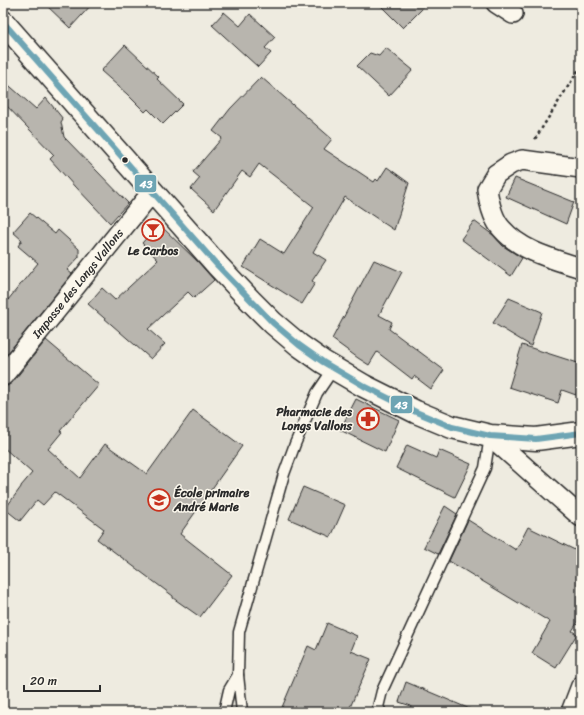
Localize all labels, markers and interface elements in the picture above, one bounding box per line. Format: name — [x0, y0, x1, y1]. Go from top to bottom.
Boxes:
unlabelled marker — [120, 155, 130, 165]
line badge: 43 — [134, 174, 157, 193]
text: 43 — [139, 175, 153, 194]
bar icon: Le Carbos — [140, 217, 166, 243]
street label: Impasse des Longs Vallons — [26, 223, 130, 344]
place label: Le Carbos — [128, 240, 179, 262]
line badge: 43 — [390, 395, 413, 414]
text: 43 — [394, 396, 408, 415]
place label: Pharmacie des Longs Vallons — [276, 401, 353, 437]
pharmacy icon: Pharmacie des Longs Vallons — [355, 406, 381, 432]
place label: École primaire André Marie — [173, 482, 249, 518]
school or university icon: École primaire André Marie — [146, 487, 172, 513]
scale bar — [24, 667, 100, 693]
text: 20 m — [30, 670, 57, 692]

